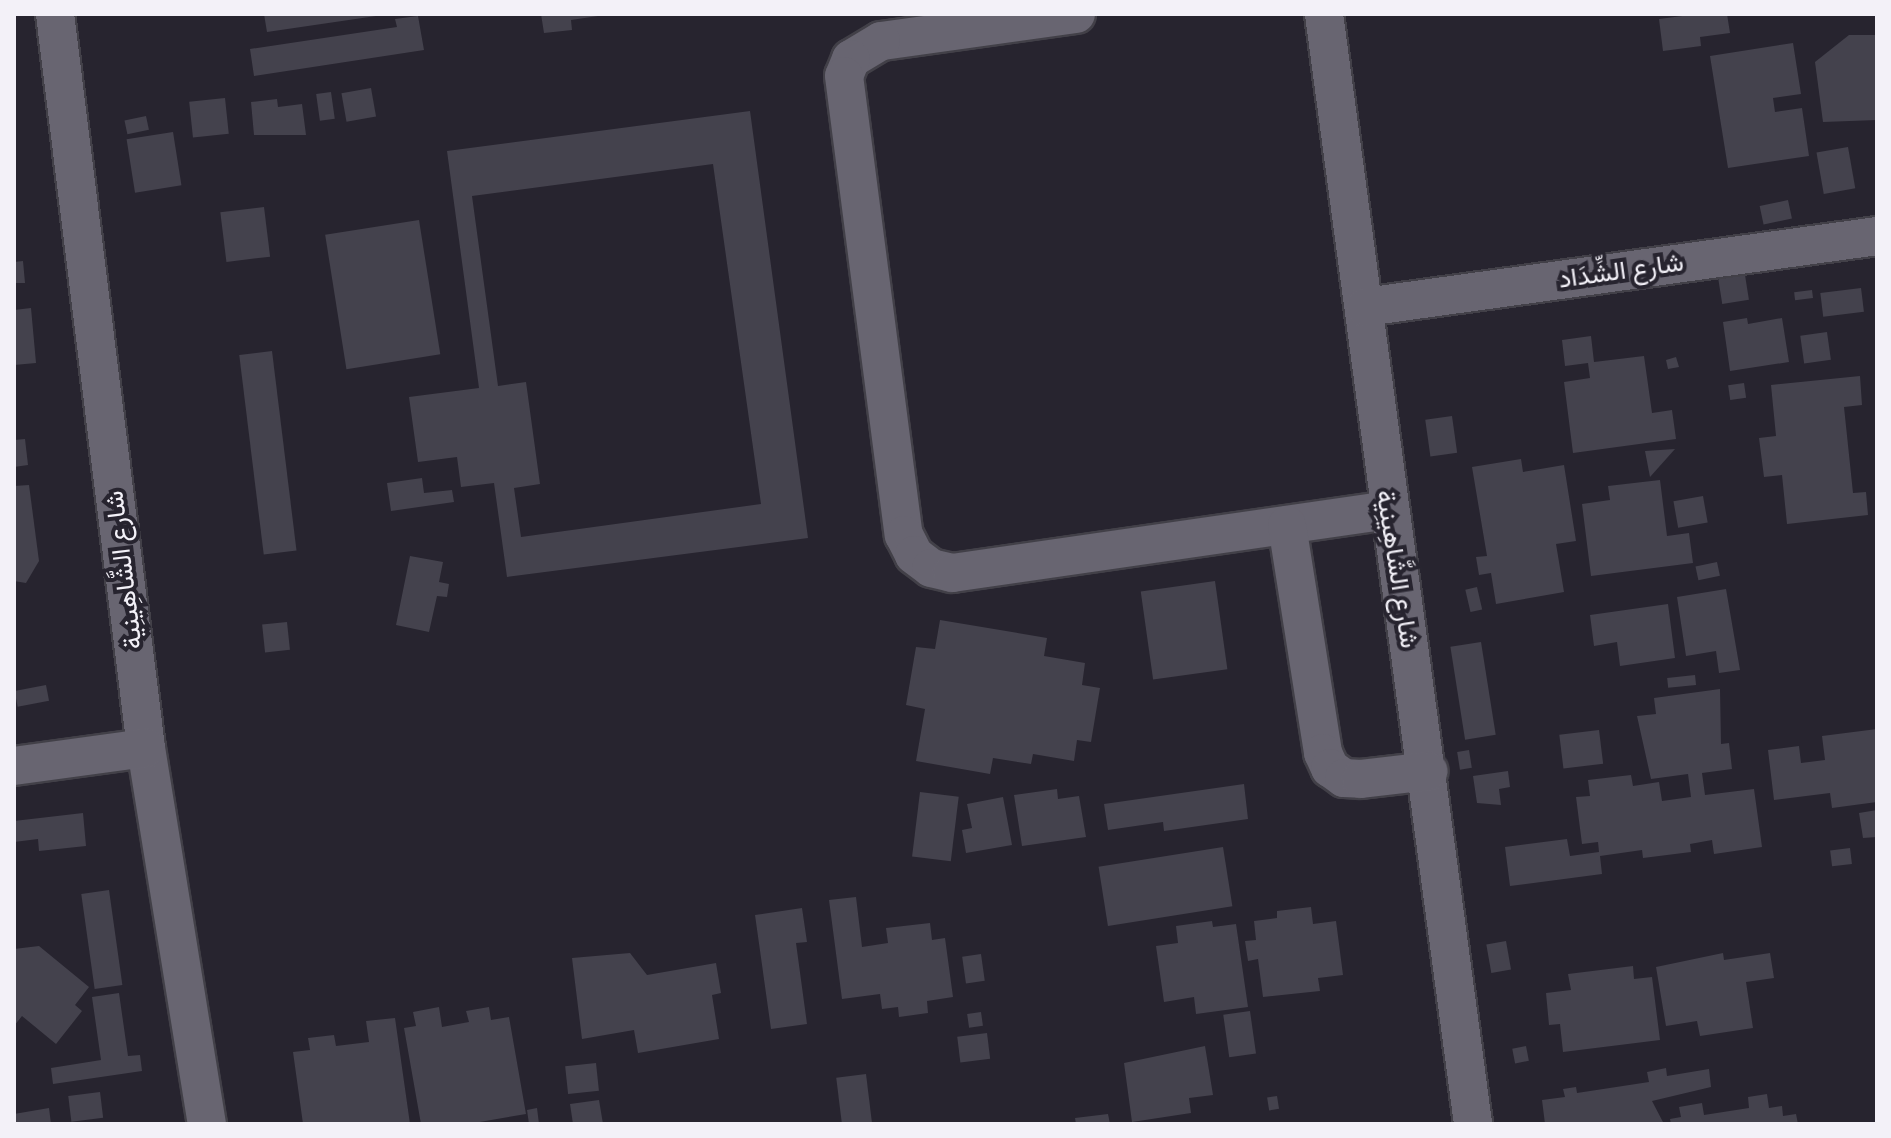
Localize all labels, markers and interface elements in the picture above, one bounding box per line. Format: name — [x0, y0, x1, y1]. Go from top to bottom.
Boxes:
street label: شارع الشِّدَاد — [1556, 247, 1686, 295]
street label: شارع الشَّاهِينِية — [1369, 488, 1425, 650]
street label: شارع الشَّاهِينِية — [99, 489, 149, 651]

